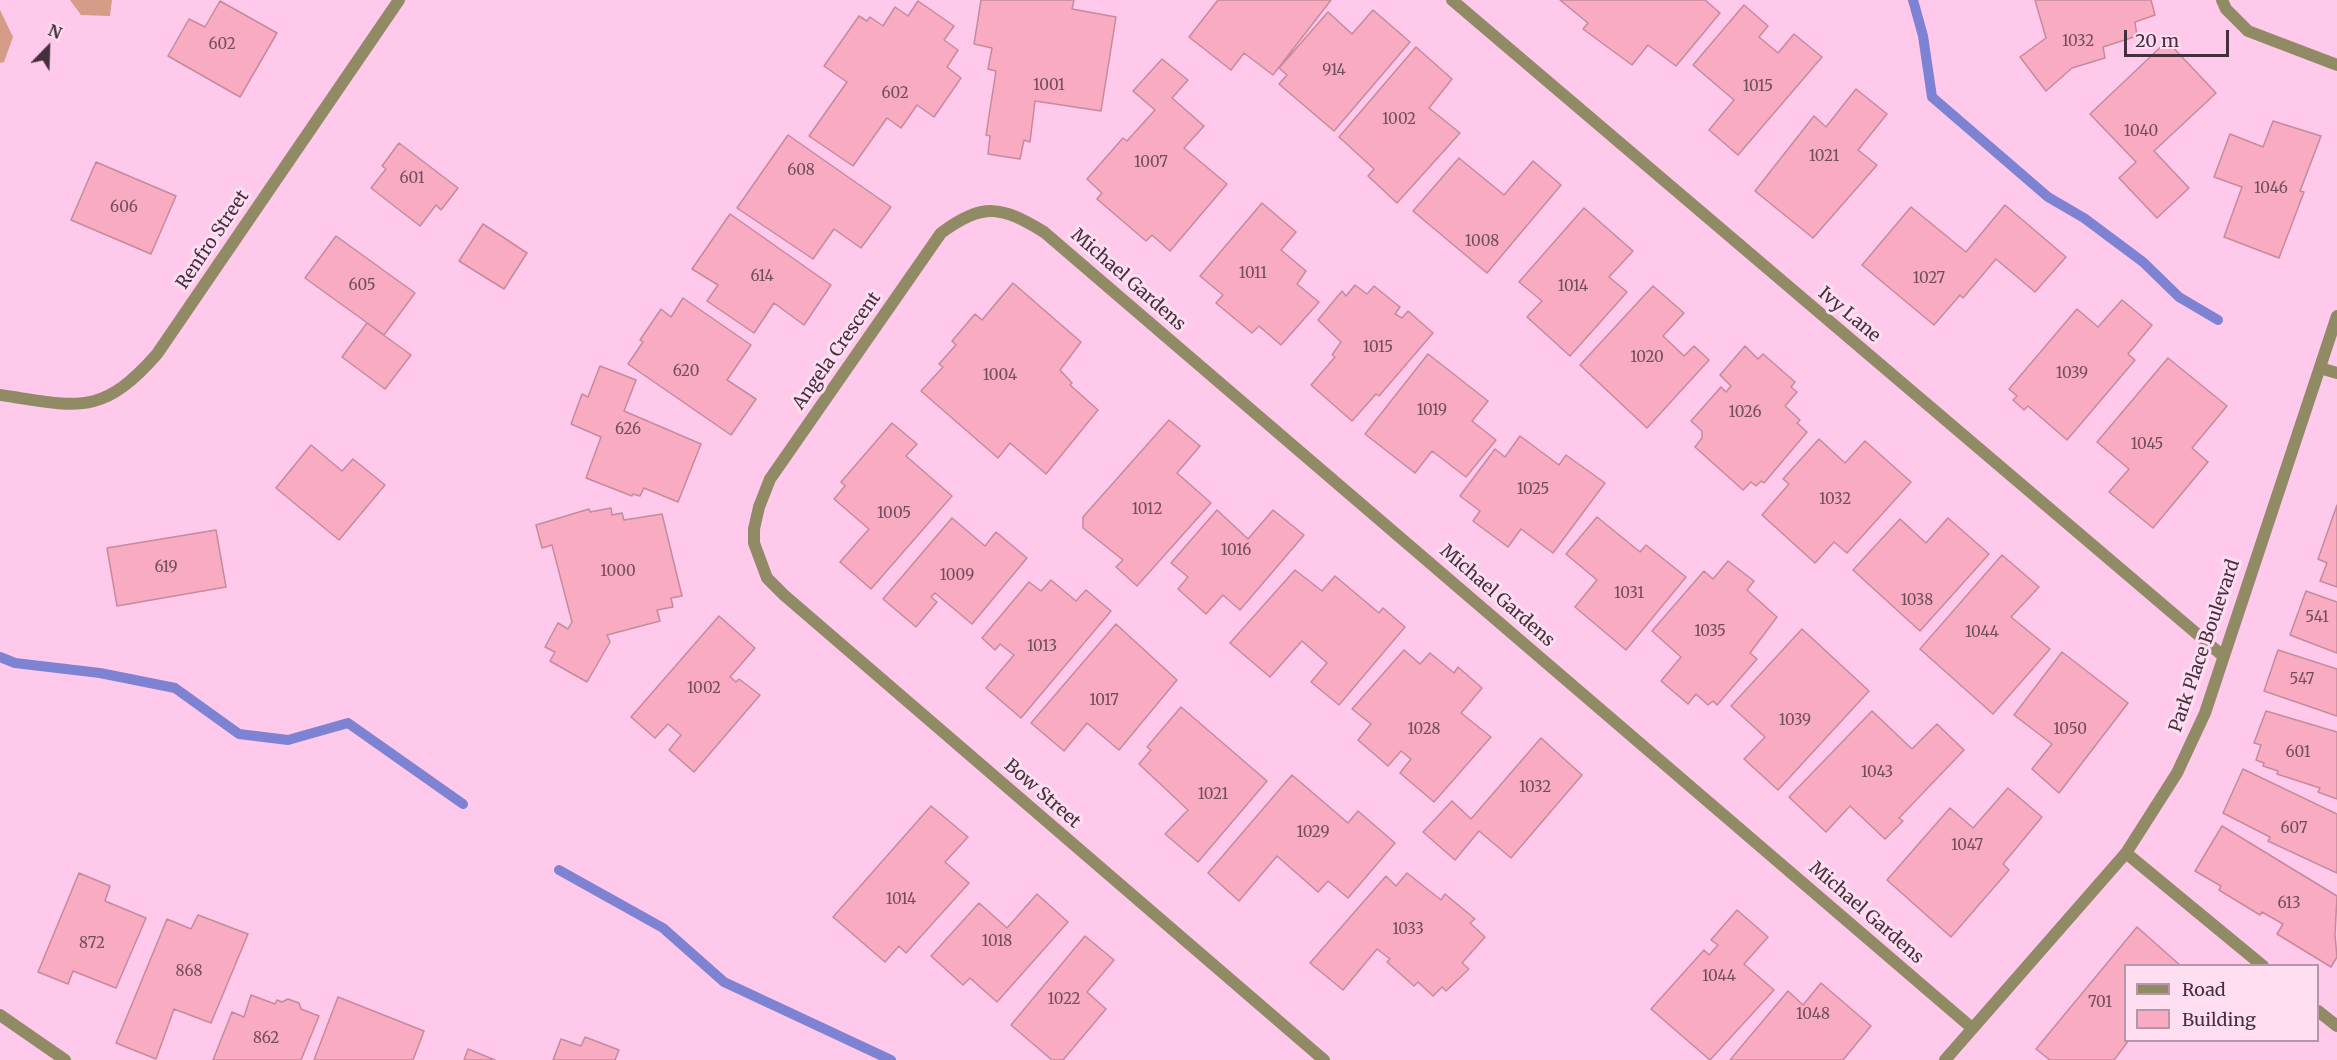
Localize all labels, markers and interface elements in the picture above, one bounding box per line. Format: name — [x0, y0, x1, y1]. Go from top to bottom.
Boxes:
north arrow — [18, 18, 78, 78]
scale bar — [2127, 18, 2232, 56]
text: N — [45, 20, 65, 43]
text: 20 m — [2135, 29, 2179, 52]
house number: 1032 — [2062, 33, 2094, 51]
house number: 602 — [208, 36, 236, 54]
house number: 914 — [1322, 62, 1346, 80]
house number: 1001 — [1033, 77, 1065, 95]
house number: 1015 — [1743, 78, 1773, 96]
house number: 602 — [881, 85, 909, 103]
house number: 1002 — [1382, 111, 1416, 129]
house number: 1040 — [2124, 123, 2158, 141]
house number: 1021 — [1809, 148, 1839, 166]
house number: 1007 — [1134, 154, 1168, 172]
house number: 608 — [787, 162, 815, 180]
house number: 601 — [400, 170, 424, 188]
house number: 1046 — [2254, 180, 2288, 198]
street label: Renfro Street — [172, 186, 254, 294]
house number: 606 — [110, 199, 138, 217]
street label: Michael Gardens — [1066, 224, 1190, 336]
house number: 1008 — [1465, 233, 1499, 251]
house number: 1011 — [1239, 265, 1267, 283]
house number: 614 — [750, 268, 774, 286]
house number: 1027 — [1913, 270, 1945, 288]
house number: 605 — [348, 277, 376, 295]
house number: 1014 — [1558, 278, 1588, 296]
street label: Ivy Lane — [1814, 283, 1884, 347]
street label: Angela Crescent — [788, 288, 886, 414]
house number: 1015 — [1363, 339, 1393, 357]
house number: 1020 — [1630, 349, 1664, 367]
house number: 620 — [673, 363, 699, 381]
house number: 1039 — [2056, 365, 2088, 383]
house number: 1004 — [983, 367, 1017, 385]
house number: 1019 — [1417, 402, 1447, 420]
house number: 1026 — [1729, 404, 1761, 422]
house number: 626 — [615, 421, 641, 439]
house number: 1045 — [2131, 436, 2163, 454]
house number: 1025 — [1517, 481, 1549, 499]
house number: 1032 — [1819, 491, 1851, 509]
house number: 1012 — [1132, 501, 1162, 519]
house number: 1005 — [877, 505, 911, 523]
street label: Michael Gardens — [1435, 540, 1559, 652]
house number: 1016 — [1221, 542, 1251, 560]
street label: Park Place Boulevard — [2165, 557, 2245, 735]
house number: 619 — [154, 559, 178, 577]
house number: 1000 — [600, 563, 636, 581]
house number: 1009 — [940, 567, 974, 585]
house number: 1031 — [1614, 585, 1644, 603]
house number: 1038 — [1901, 592, 1933, 610]
house number: 541 — [2305, 609, 2329, 627]
house number: 1035 — [1694, 623, 1726, 641]
house number: 1044 — [1965, 624, 1999, 642]
house number: 1013 — [1027, 638, 1057, 656]
house number: 547 — [2290, 671, 2314, 689]
house number: 1002 — [687, 680, 721, 698]
house number: 1017 — [1089, 692, 1119, 710]
house number: 1039 — [1779, 712, 1811, 730]
house number: 1028 — [1408, 721, 1440, 739]
house number: 1050 — [2053, 721, 2087, 739]
house number: 601 — [2286, 744, 2310, 762]
street label: Bow Street — [999, 755, 1085, 833]
house number: 1043 — [1861, 764, 1893, 782]
house number: 1032 — [1519, 779, 1551, 797]
house number: 1021 — [1198, 786, 1228, 804]
house number: 607 — [2281, 820, 2307, 838]
house number: 1029 — [1297, 824, 1329, 842]
house number: 1047 — [1951, 837, 1983, 855]
street label: Michael Gardens — [1804, 857, 1928, 969]
house number: 1014 — [886, 891, 916, 909]
house number: 613 — [2278, 895, 2300, 913]
house number: 1033 — [1392, 921, 1424, 939]
house number: 1018 — [982, 933, 1012, 951]
house number: 872 — [79, 935, 105, 953]
house number: 868 — [176, 963, 202, 981]
legend — [2124, 964, 2319, 1042]
house number: 1044 — [1702, 968, 1736, 986]
text: Road — [2182, 978, 2226, 1001]
house number: 1022 — [1048, 991, 1080, 1009]
house number: 701 — [2088, 994, 2112, 1012]
house number: 1048 — [1796, 1006, 1830, 1024]
text: Building — [2182, 1008, 2256, 1031]
house number: 862 — [253, 1030, 279, 1048]

